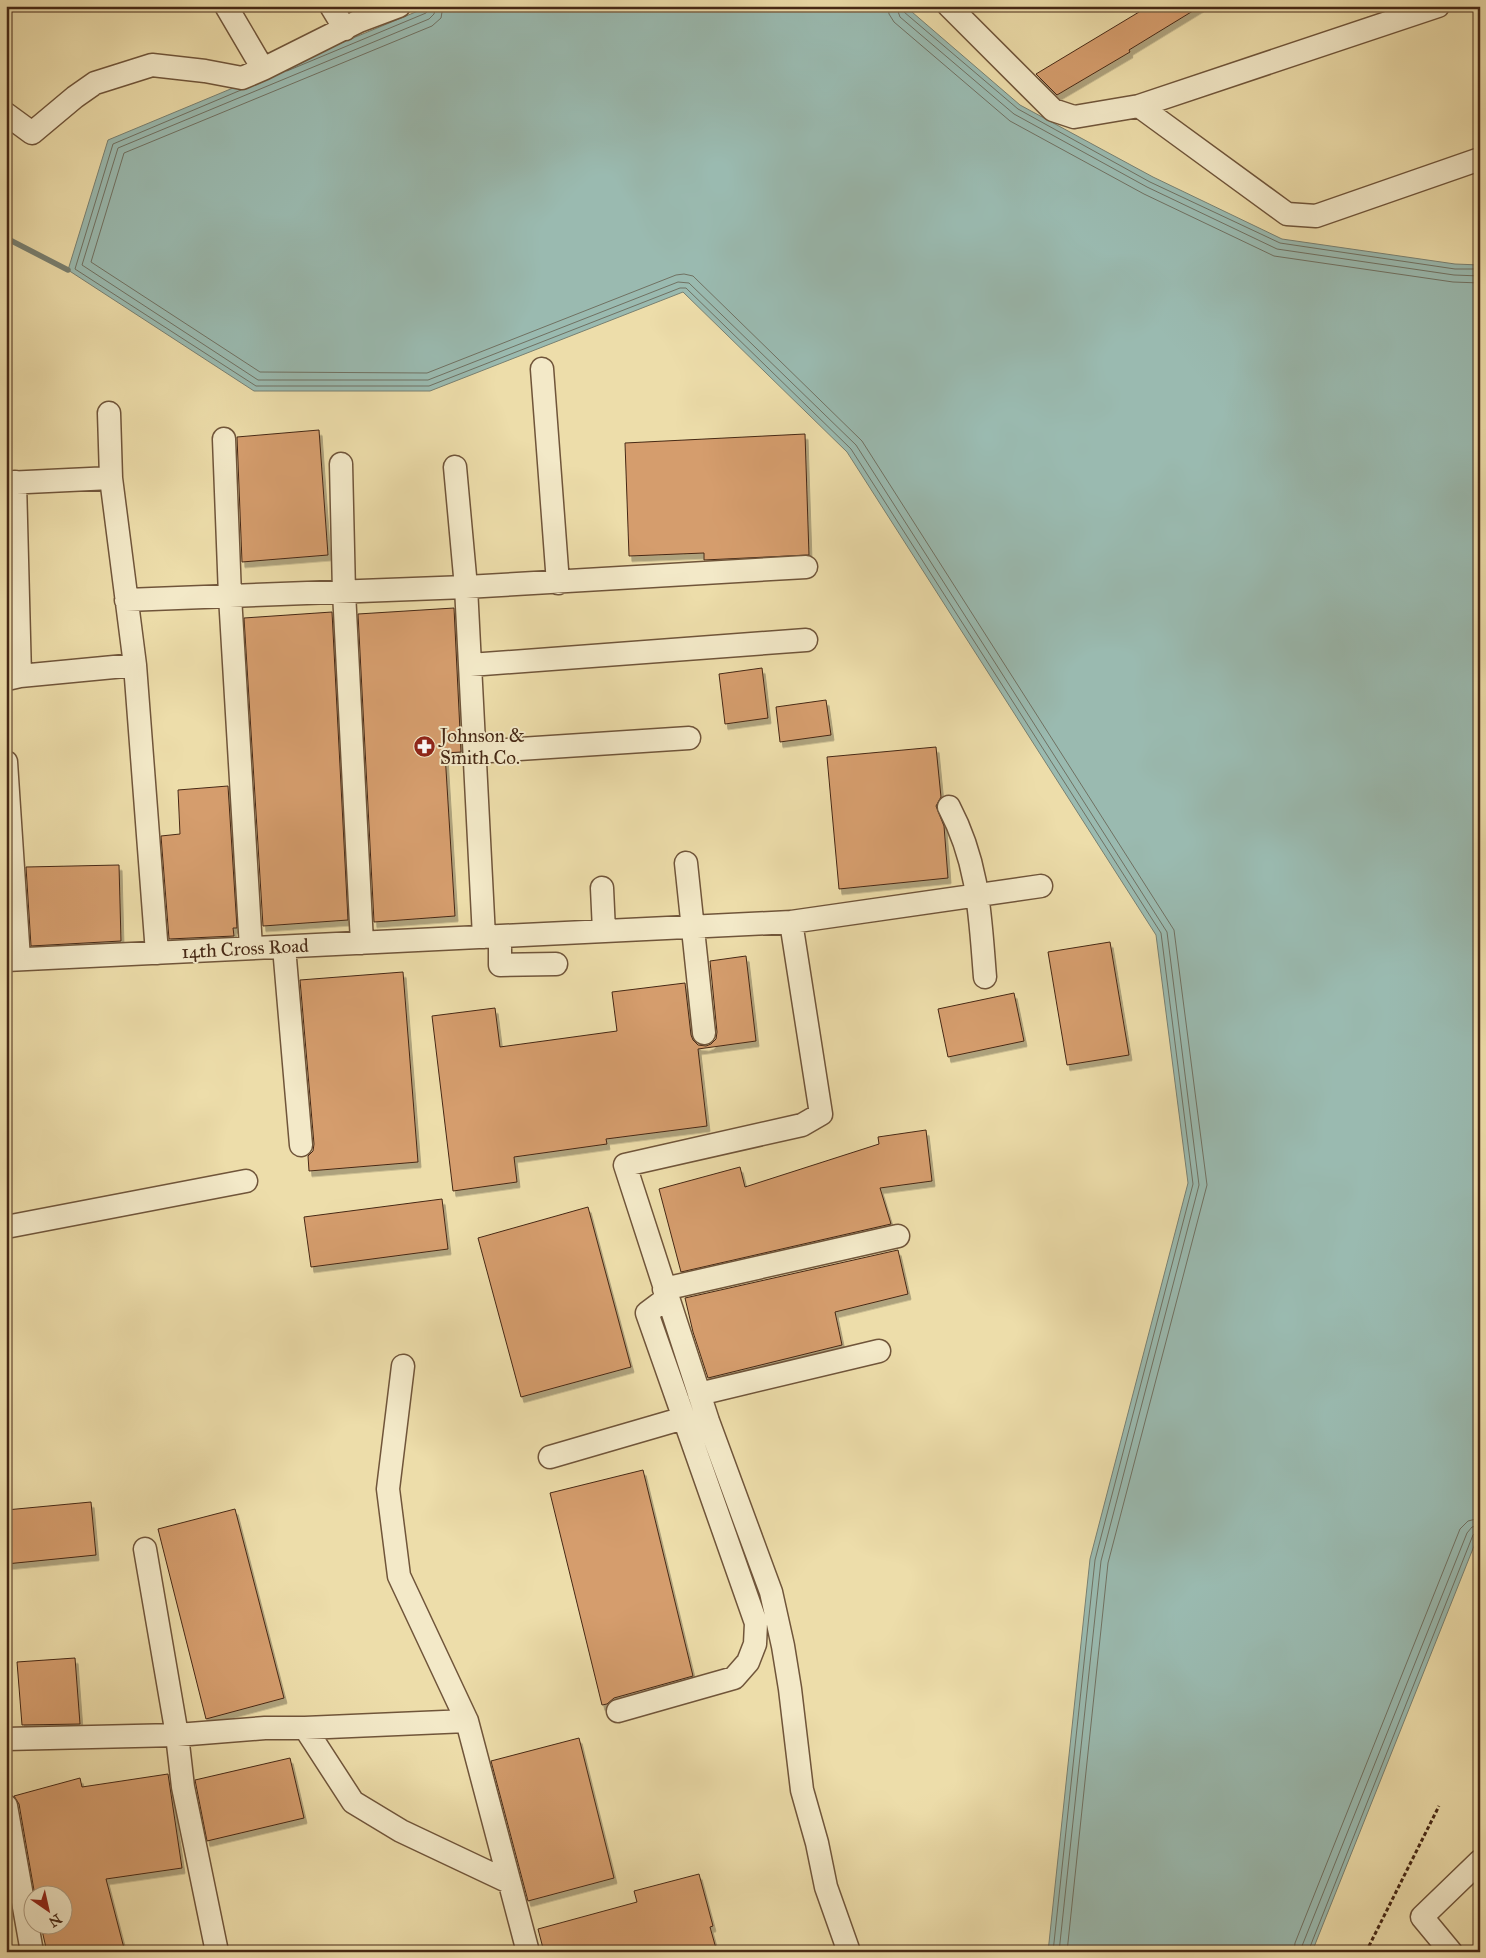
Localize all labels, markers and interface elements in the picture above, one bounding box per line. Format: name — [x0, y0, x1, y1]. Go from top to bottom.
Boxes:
place label: Johnson & Smith Co. — [438, 724, 525, 769]
pharmacy icon: Johnson & Smith Co. — [412, 734, 436, 758]
street label: 14th Cross Road — [181, 934, 310, 963]
north arrow — [22, 1886, 72, 1936]
text: N — [45, 1910, 65, 1931]

